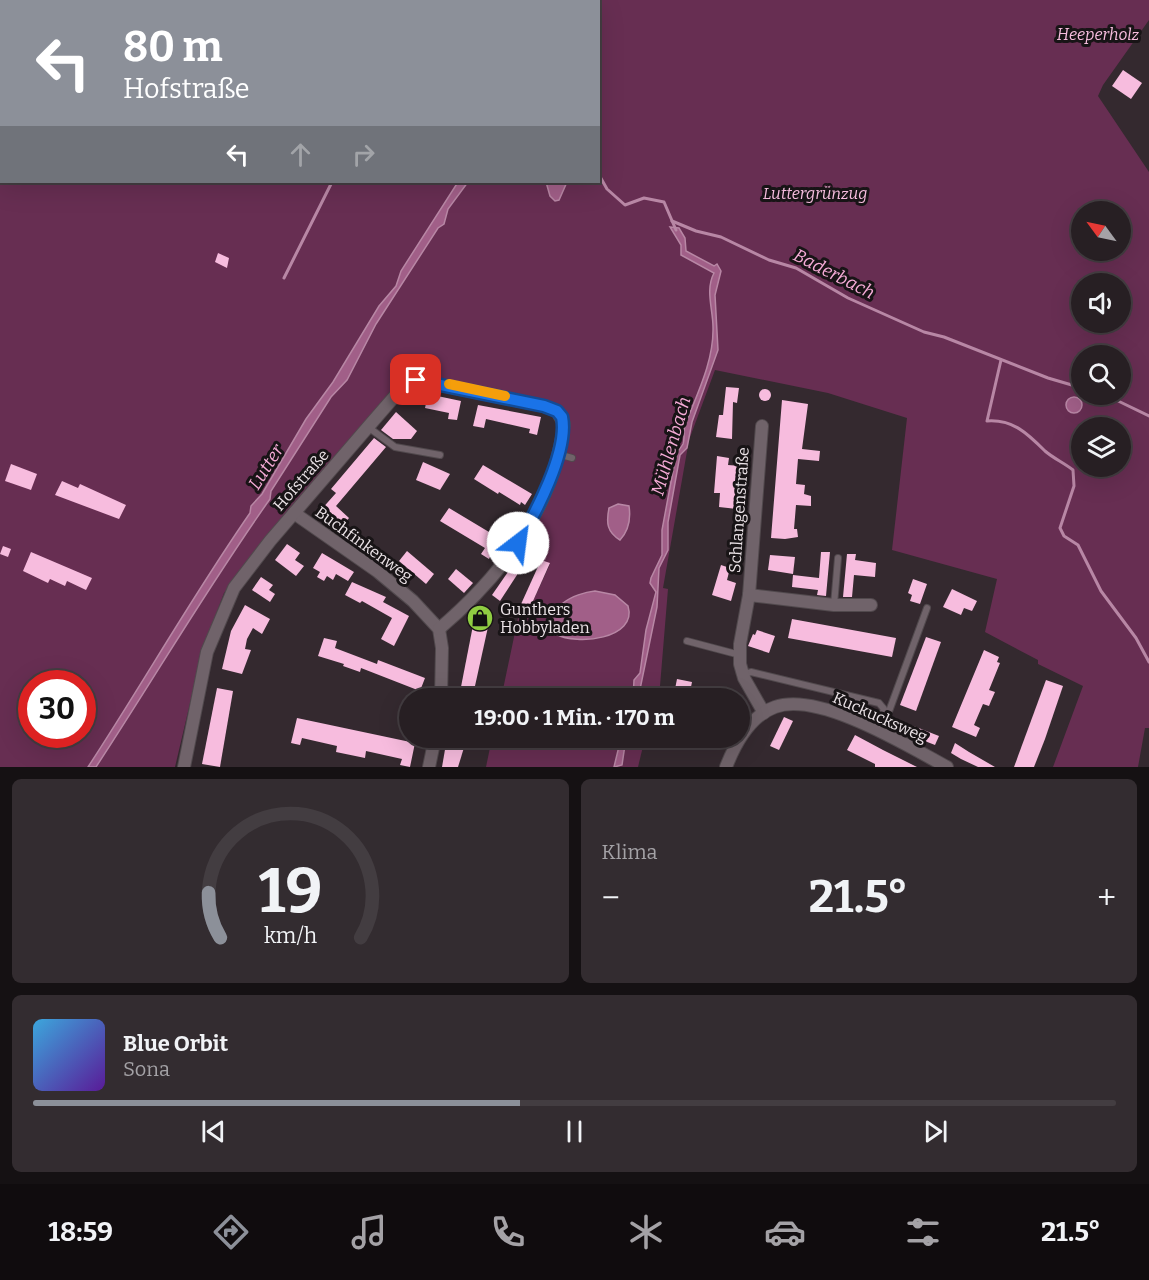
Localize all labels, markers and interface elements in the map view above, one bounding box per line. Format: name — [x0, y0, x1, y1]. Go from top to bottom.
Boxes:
text: 80 m — [123, 22, 223, 72]
icon: left — [24, 24, 102, 102]
park label: Heeperholz — [1057, 25, 1140, 44]
text: Hofstraße — [123, 73, 250, 105]
icon: left — [221, 138, 254, 171]
icon: ahead — [284, 138, 317, 171]
icon: right — [347, 138, 380, 171]
park label: Luttergrünzug — [763, 184, 867, 203]
north arrow — [1071, 201, 1131, 261]
map controls — [1071, 201, 1131, 477]
water label: Baderbach — [790, 244, 878, 304]
button: sound — [1071, 273, 1131, 333]
button: search — [1071, 345, 1131, 405]
pin — [390, 354, 441, 405]
icon: arrive — [399, 363, 432, 396]
water label: Mühlenbach — [646, 394, 696, 498]
button: layers — [1071, 417, 1131, 477]
water label: Lutter — [244, 440, 289, 494]
street label: Hofstraße — [269, 445, 333, 515]
street label: Schlangenstraße — [725, 447, 753, 573]
street label: Buchfinkenweg — [312, 502, 416, 586]
position arrow — [486, 511, 550, 575]
place label: Gunthers Hobbyladen — [500, 600, 590, 637]
shop icon: Gunthers Hobbyladen — [465, 603, 495, 633]
speed limit sign: 30 — [18, 670, 96, 748]
street label: Kuckucksweg — [830, 688, 930, 746]
text: 19:00 · 1 Min. · 170 m — [474, 704, 675, 731]
text: Klima — [602, 840, 657, 864]
text: 19 — [258, 854, 322, 929]
text: 21.5° — [809, 870, 908, 924]
text: − — [602, 878, 620, 918]
text: + — [1097, 878, 1116, 918]
text: km/h — [264, 923, 317, 949]
text: Blue Orbit — [123, 1030, 228, 1057]
text: Sona — [123, 1057, 170, 1081]
icon: previous — [197, 1115, 230, 1148]
icon: pause — [558, 1115, 591, 1148]
icon: next — [919, 1115, 952, 1148]
icon: directions — [210, 1211, 252, 1253]
icon: music — [348, 1211, 390, 1253]
icon: phone — [487, 1211, 529, 1253]
icon: climate — [625, 1211, 667, 1253]
icon: car — [764, 1211, 806, 1253]
icon: filters — [902, 1211, 944, 1253]
text: 18:59 — [48, 1216, 113, 1248]
text: 21.5° — [1041, 1216, 1101, 1248]

